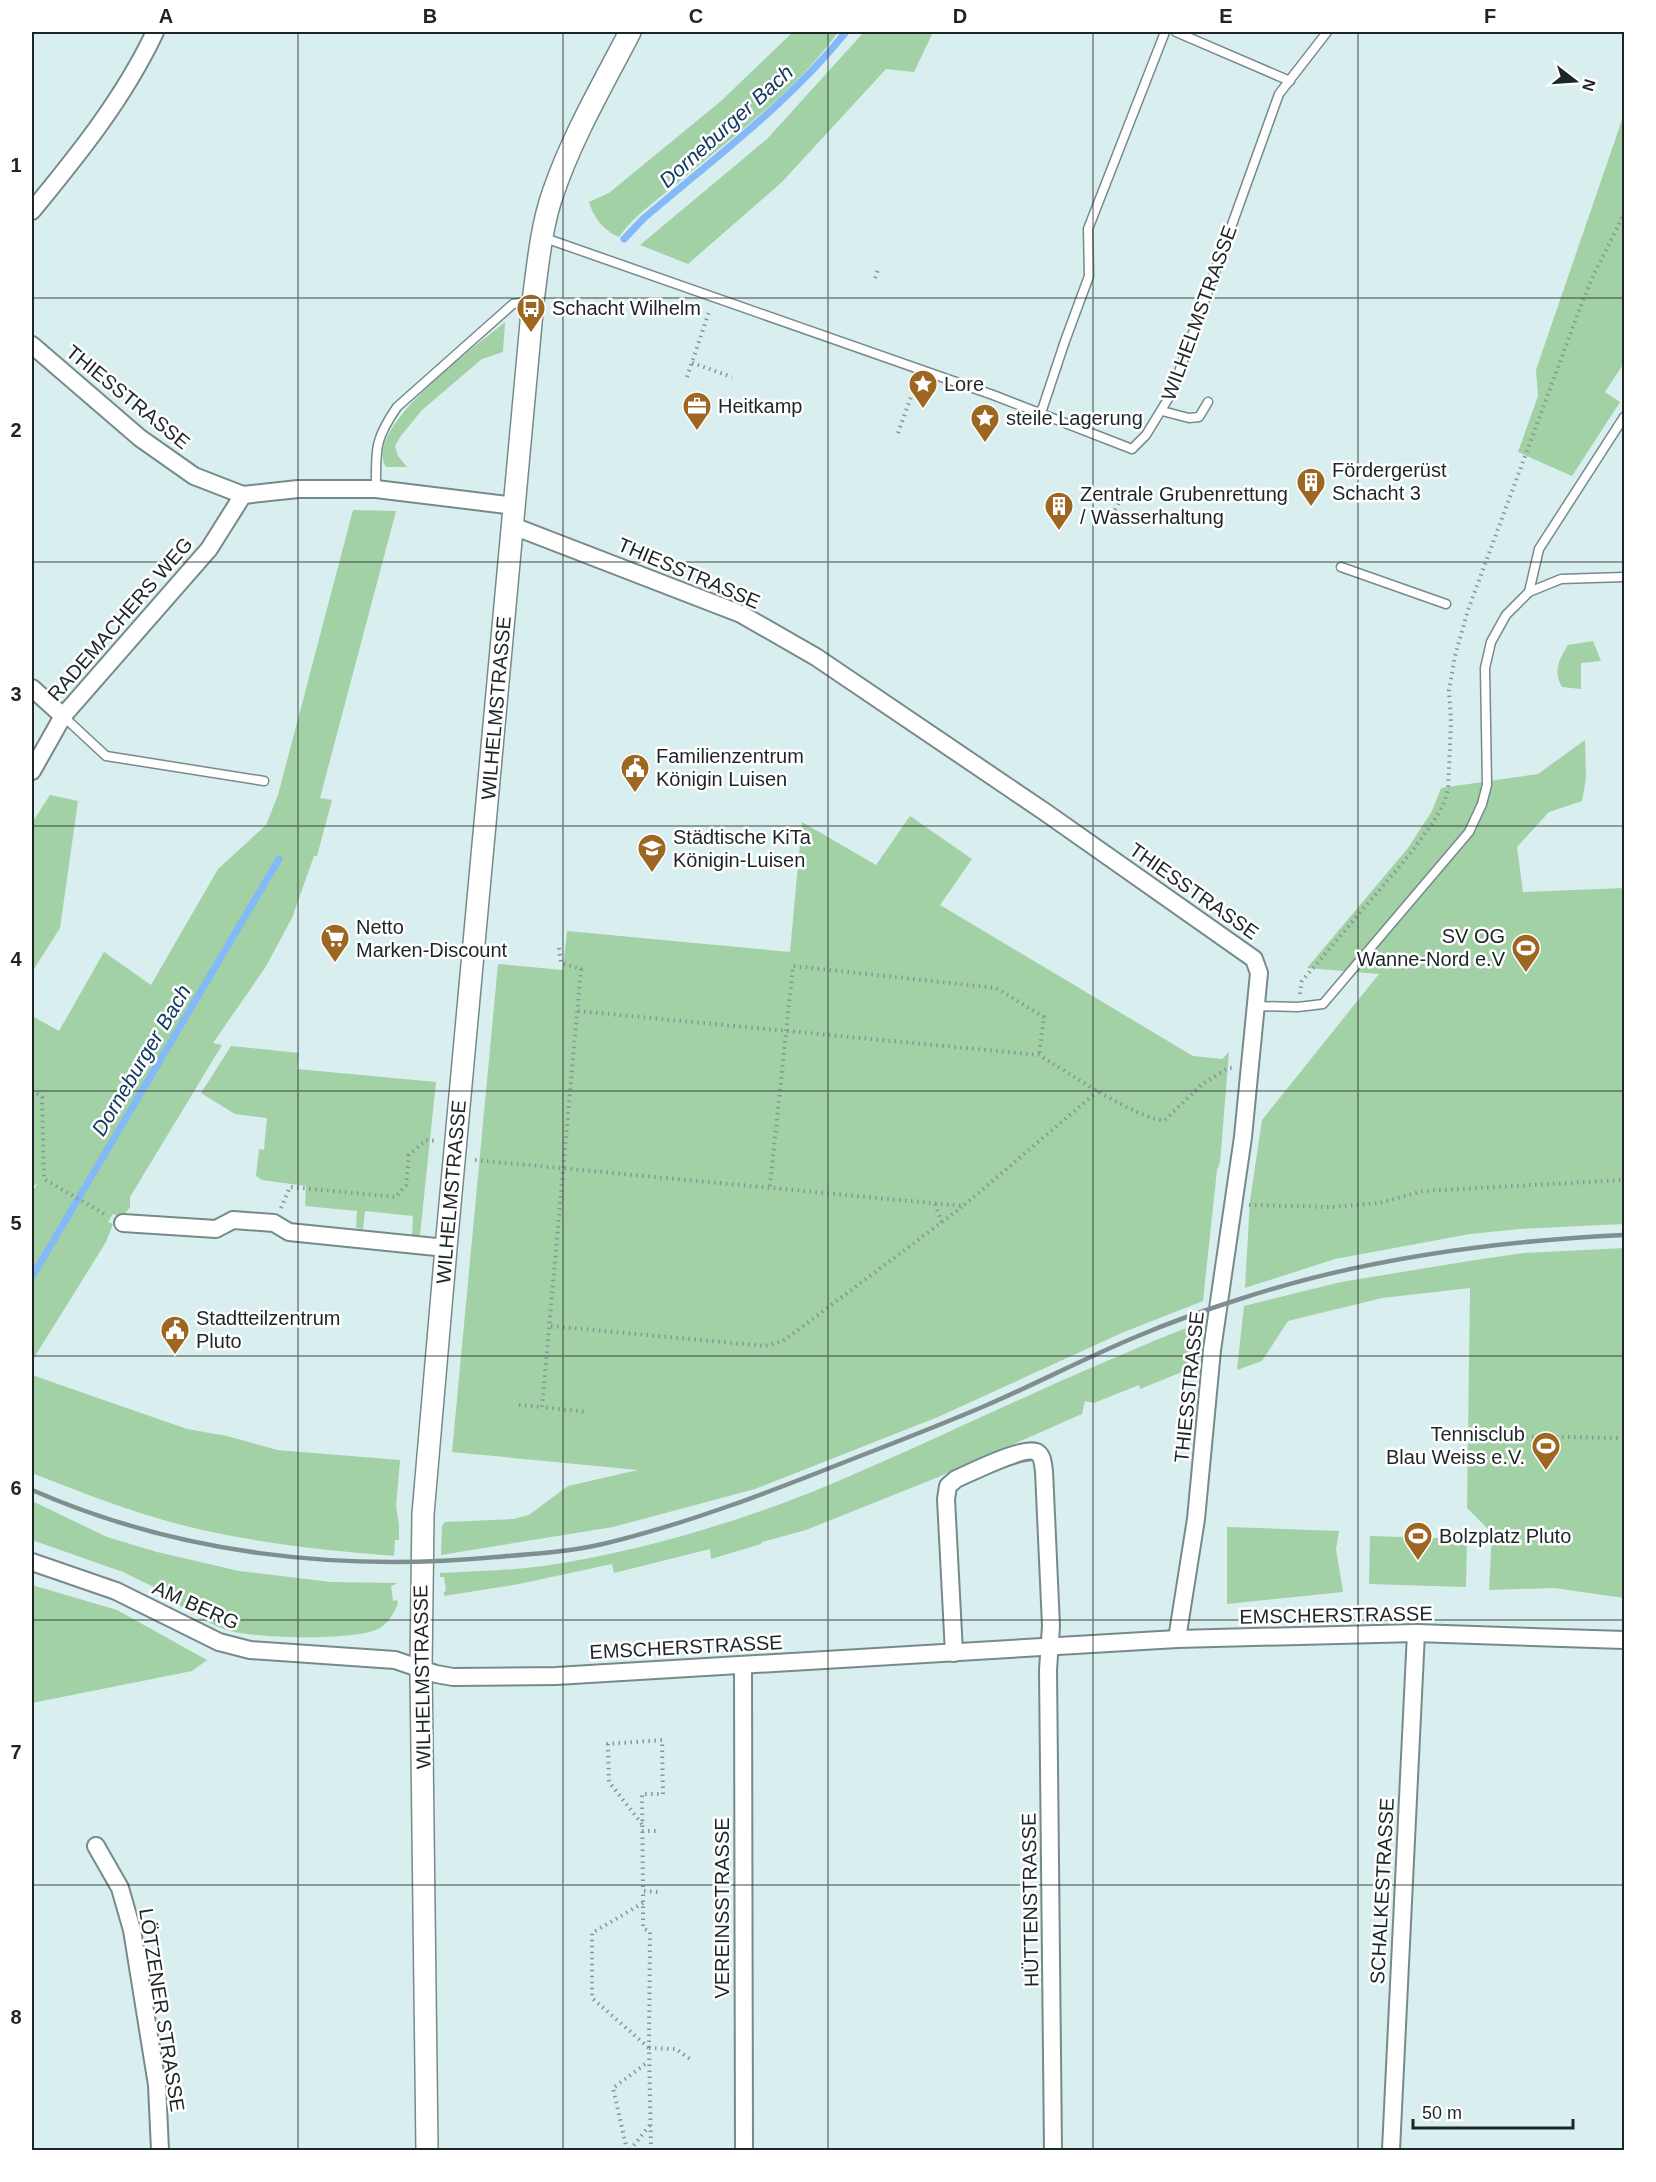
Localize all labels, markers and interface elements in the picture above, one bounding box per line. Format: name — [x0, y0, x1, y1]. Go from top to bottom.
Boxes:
text: A — [159, 5, 173, 27]
text: B — [423, 5, 437, 27]
text: C — [689, 5, 703, 27]
text: D — [953, 5, 967, 27]
text: E — [1219, 5, 1233, 27]
text: F — [1484, 5, 1496, 27]
north arrow — [1545, 51, 1605, 111]
water label: Dorneburger Bach — [655, 60, 797, 192]
text: N — [1579, 77, 1599, 93]
text: 1 — [10, 154, 22, 176]
street label: WILHELMSTRASSE — [1157, 223, 1241, 403]
bus stop icon: Schacht Wilhelm — [515, 292, 547, 334]
place label: Schacht Wilhelm — [552, 297, 701, 319]
street label: THIESSTRASSE — [62, 341, 194, 453]
place icon: Lore — [907, 368, 939, 410]
place label: Lore — [944, 373, 984, 395]
office icon: Heitkamp — [681, 390, 713, 432]
place label: Heitkamp — [718, 395, 802, 417]
place icon: steile Lagerung — [969, 402, 1001, 444]
place label: steile Lagerung — [1006, 407, 1143, 429]
text: 2 — [10, 419, 22, 441]
place label: Fördergerüst Schacht 3 — [1332, 459, 1447, 504]
building icon: Fördergerüst Schacht 3 — [1295, 466, 1327, 508]
place label: Zentrale Grubenrettung / Wasserhaltung — [1080, 483, 1288, 528]
building icon: Zentrale Grubenrettung / Wasserhaltung — [1043, 490, 1075, 532]
street label: RADEMACHERS WEG — [43, 533, 197, 705]
street label: THIESSTRASSE — [615, 533, 763, 613]
street label: WILHELMSTRASSE — [477, 615, 515, 801]
text: 3 — [10, 683, 22, 705]
place label: Familienzentrum Königin Luisen — [656, 745, 804, 790]
public building icon: Familienzentrum Königin Luisen — [619, 752, 651, 794]
place label: Städtische KiTa Königin-Luisen — [673, 826, 812, 871]
school or university icon: Städtische KiTa Königin-Luisen — [636, 832, 668, 874]
street label: THIESSTRASSE — [1125, 838, 1263, 944]
place label: Netto Marken-Discount — [356, 916, 508, 961]
supermarket icon: Netto Marken-Discount — [319, 922, 351, 964]
place label: SV OG Wanne-Nord e.V — [1357, 925, 1506, 970]
sports icon: SV OG Wanne-Nord e.V — [1510, 932, 1542, 974]
text: 4 — [10, 948, 22, 970]
water label: Dorneburger Bach — [87, 981, 195, 1139]
street label: WILHELMSTRASSE — [432, 1099, 470, 1285]
text: 5 — [10, 1212, 22, 1234]
place label: Stadtteilzentrum Pluto — [196, 1307, 341, 1352]
street label: THIESSTRASSE — [1170, 1310, 1208, 1464]
public building icon: Stadtteilzentrum Pluto — [159, 1314, 191, 1356]
place label: Tennisclub Blau Weiss e.V. — [1386, 1423, 1525, 1468]
sports icon: Tennisclub Blau Weiss e.V. — [1530, 1430, 1562, 1472]
text: 6 — [10, 1477, 22, 1499]
sports icon: Bolzplatz Pluto — [1402, 1520, 1434, 1562]
place label: Bolzplatz Pluto — [1439, 1525, 1571, 1547]
street label: AM BERG — [149, 1576, 243, 1634]
street label: WILHELMSTRASSE — [409, 1585, 435, 1769]
street label: EMSCHERSTRASSE — [1239, 1602, 1433, 1628]
street label: EMSCHERSTRASSE — [589, 1631, 783, 1663]
text: 7 — [10, 1741, 22, 1763]
street label: SCHALKESTRASSE — [1366, 1797, 1398, 1985]
street label: HÜTTENSTRASSE — [1017, 1813, 1043, 1987]
street label: VEREINSSTRASSE — [711, 1817, 733, 1999]
street label: LÖTZENER STRASSE — [135, 1907, 189, 2113]
text: 8 — [10, 2006, 22, 2028]
scale bar — [1413, 2092, 1574, 2130]
text: 50 m — [1422, 2103, 1462, 2123]

